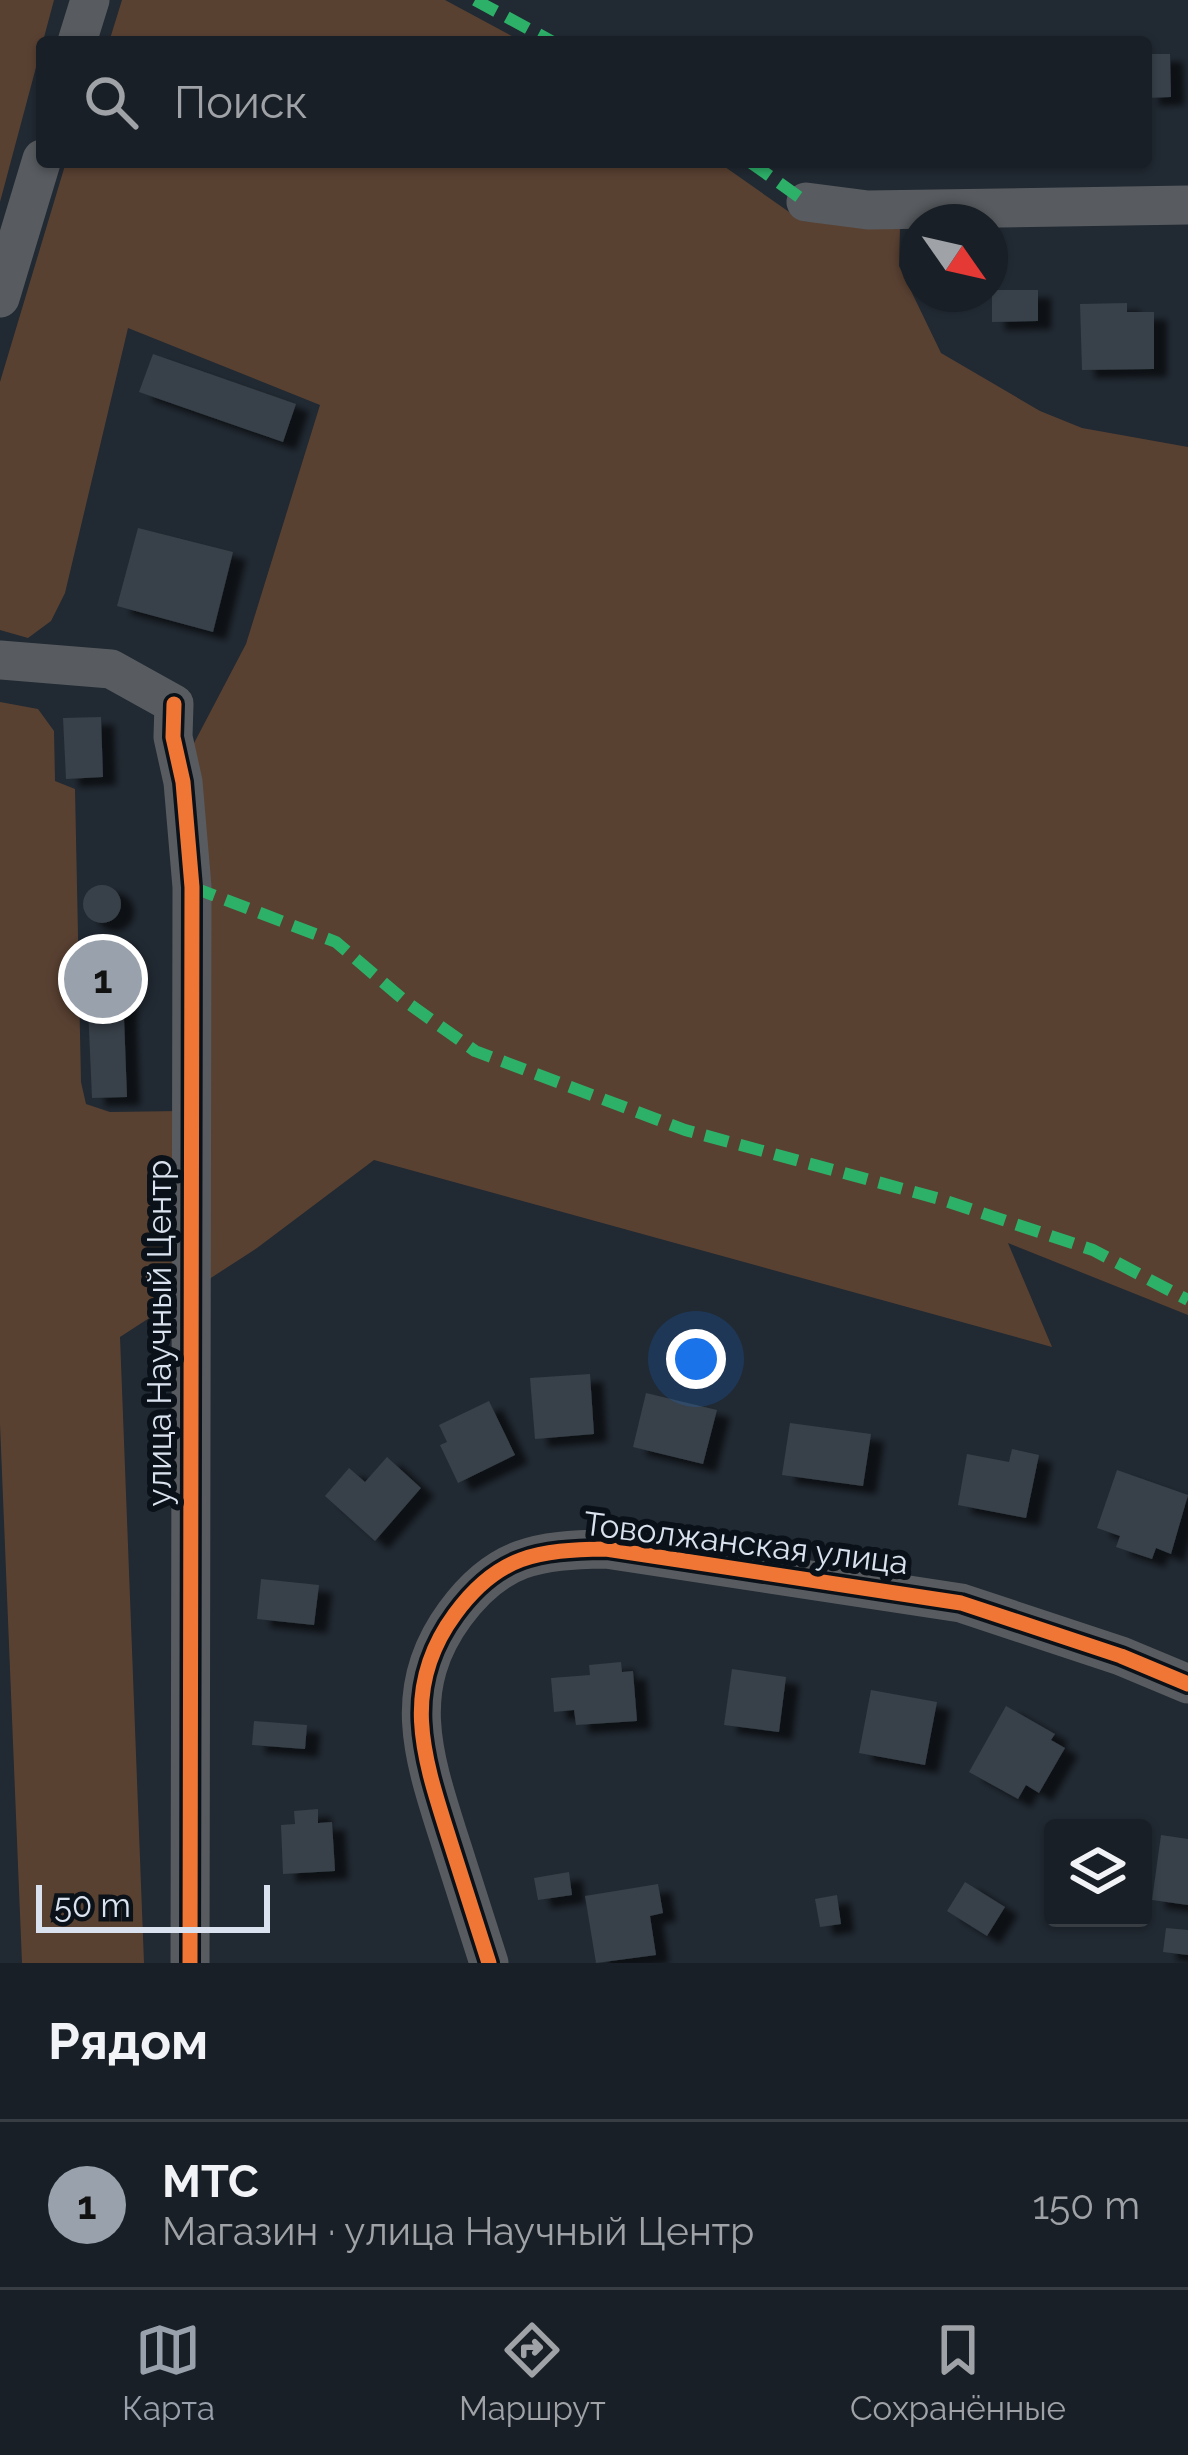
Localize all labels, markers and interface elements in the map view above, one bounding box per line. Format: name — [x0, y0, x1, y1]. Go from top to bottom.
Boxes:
search box — [36, 36, 1152, 168]
icon: search — [78, 69, 144, 135]
text: Поиск — [174, 76, 308, 129]
north arrow — [900, 204, 1008, 312]
pin: 1 — [64, 934, 142, 1024]
street label: улица Научный Центр — [140, 1160, 179, 1506]
your location — [666, 1329, 726, 1389]
street label: Товолжанская улица — [582, 1504, 910, 1582]
map controls — [1044, 1819, 1152, 1927]
button: layers — [1044, 1819, 1152, 1927]
scale bar — [36, 1879, 270, 1932]
text: 50 m — [54, 1886, 131, 1925]
text: Рядом — [48, 2011, 208, 2071]
text: МТС — [162, 2155, 259, 2208]
text: 1 — [77, 2182, 97, 2228]
text: 150 m — [1032, 2182, 1140, 2228]
text: Магазин · улица Научный Центр — [162, 2208, 754, 2254]
tab: Карта — [122, 2317, 215, 2428]
tab: Маршрут — [459, 2317, 606, 2428]
tab: Сохранённые — [850, 2317, 1066, 2428]

